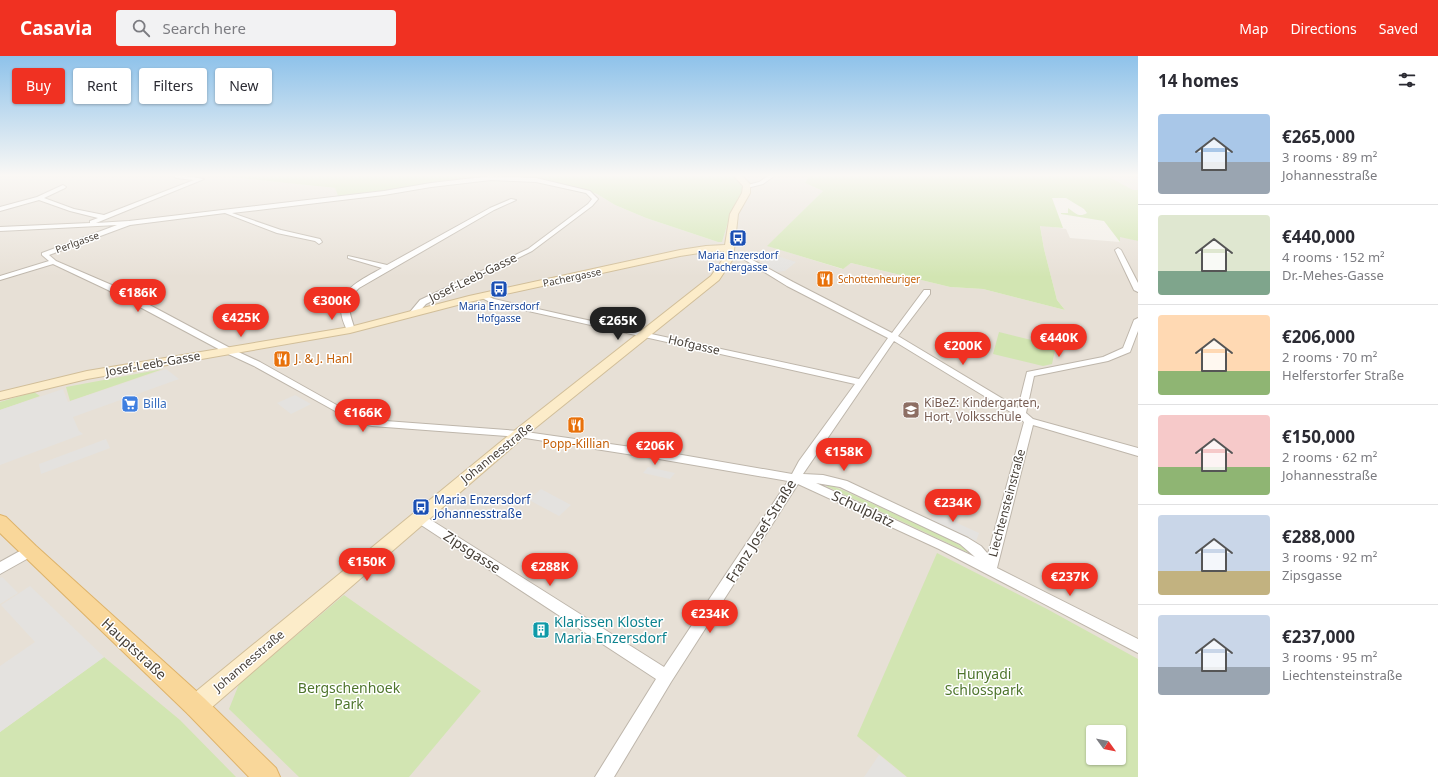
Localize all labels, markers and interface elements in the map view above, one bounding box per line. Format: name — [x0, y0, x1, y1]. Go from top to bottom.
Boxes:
search box — [116, 10, 396, 46]
text: Casavia — [20, 15, 92, 41]
icon: search — [130, 17, 152, 39]
text: Search here — [162, 18, 246, 38]
text: Map — [1239, 19, 1268, 38]
text: Directions — [1290, 19, 1357, 38]
text: Saved — [1379, 19, 1418, 38]
chip: Buy — [12, 68, 65, 104]
chip: Rent — [73, 68, 131, 104]
chip: Filters — [139, 68, 207, 104]
chip: New — [215, 68, 272, 104]
text: 14 homes — [1158, 69, 1239, 92]
icon: filters — [1396, 69, 1418, 91]
text: €265,000 — [1282, 125, 1355, 148]
icon: home — [1190, 130, 1238, 178]
text: 3 rooms · 89 m² — [1282, 148, 1377, 166]
text: Johannesstraße — [1282, 166, 1377, 184]
text: €440,000 — [1282, 225, 1355, 248]
street label: Perlgasse — [53, 228, 101, 256]
bus stop icon: Maria Enzersdorf Pachergasse — [728, 228, 748, 248]
icon: home — [1190, 231, 1238, 279]
place label: Maria Enzersdorf Pachergasse — [698, 248, 779, 274]
text: 4 rooms · 152 m² — [1282, 248, 1385, 266]
street label: Josef-Leeb-Gasse — [425, 249, 520, 307]
street label: Pachergasse — [542, 264, 603, 290]
text: Dr.-Mehes-Gasse — [1282, 266, 1384, 284]
restaurant icon: Schottenheuriger — [815, 269, 835, 289]
place label: Schottenheuriger — [838, 272, 920, 286]
pin: €186K — [110, 279, 166, 313]
bus stop icon: Maria Enzersdorf Hofgasse — [489, 279, 509, 299]
text: €186K — [119, 283, 157, 301]
pin: €300K — [304, 287, 360, 321]
text: €300K — [313, 291, 351, 309]
place label: Maria Enzersdorf Hofgasse — [459, 299, 540, 325]
pin: €425K — [213, 304, 269, 338]
pin: €265K — [590, 307, 646, 341]
text: €425K — [222, 308, 260, 326]
text: €265K — [599, 311, 637, 329]
pin: €440K — [1031, 324, 1087, 358]
text: €206,000 — [1282, 325, 1355, 348]
text: €440K — [1040, 328, 1078, 346]
street label: Hofgasse — [667, 330, 722, 359]
icon: home — [1190, 331, 1238, 379]
pin: €200K — [935, 332, 991, 366]
text: €200K — [944, 336, 982, 354]
street label: Josef-Leeb-Gasse — [103, 347, 202, 380]
text: 2 rooms · 70 m² — [1282, 348, 1377, 366]
restaurant icon: J. & J. Hanl — [272, 349, 292, 369]
place label: J. & J. Hanl — [294, 350, 352, 367]
text: Helferstorfer Straße — [1282, 366, 1404, 384]
supermarket icon: Billa — [120, 394, 140, 414]
place label: KiBeZ: Kindergarten, Hort, Volksschule — [924, 394, 1040, 425]
place label: Billa — [143, 395, 167, 412]
pin: €166K — [335, 399, 391, 433]
school or university icon: KiBeZ: Kindergarten, Hort, Volksschule — [901, 400, 921, 420]
text: €166K — [344, 403, 382, 421]
restaurant icon: Popp-Killian — [566, 415, 586, 435]
street label: Johannesstraße — [456, 418, 536, 488]
text: €150,000 — [1282, 425, 1355, 448]
icon: home — [1190, 431, 1238, 479]
pin: €206K — [627, 432, 683, 466]
place label: Popp-Killian — [542, 435, 610, 452]
text: €206K — [636, 436, 674, 454]
pin: €158K — [816, 438, 872, 472]
text: €158K — [825, 442, 863, 460]
street label: Liechtensteinstraße — [984, 447, 1029, 559]
text: 2 rooms · 62 m² — [1282, 448, 1377, 466]
text: Johannesstraße — [1282, 466, 1377, 484]
street label: Franz Josef-Straße — [721, 475, 800, 586]
street label: Schulplatz — [829, 486, 898, 531]
pin: €234K — [925, 489, 981, 523]
place label: Maria Enzersdorf Johannesstraße — [433, 491, 531, 522]
text: €234K — [934, 493, 972, 511]
bus stop icon: Maria Enzersdorf Johannesstraße — [411, 497, 431, 517]
text: €288,000 — [1282, 525, 1355, 548]
street label: Zipsgasse — [440, 526, 505, 577]
icon: home — [1190, 531, 1238, 579]
pin: €150K — [339, 548, 395, 582]
text: 3 rooms · 92 m² — [1282, 548, 1377, 566]
text: €150K — [348, 552, 386, 570]
pin: €288K — [522, 553, 578, 587]
text: €288K — [531, 557, 569, 575]
pin: €237K — [1042, 563, 1098, 597]
text: Zipsgasse — [1282, 566, 1342, 584]
text: €237K — [1051, 567, 1089, 585]
pin: €234K — [682, 600, 738, 634]
text: €234K — [691, 604, 729, 622]
place label: Klarissen Kloster Maria Enzersdorf — [554, 612, 668, 647]
street label: Hauptstraße — [98, 614, 171, 684]
building icon: Klarissen Kloster Maria Enzersdorf — [531, 620, 551, 640]
text: €237,000 — [1282, 625, 1355, 648]
street label: Johannesstraße — [209, 626, 288, 696]
icon: home — [1190, 631, 1238, 679]
text: 3 rooms · 95 m² — [1282, 648, 1377, 666]
park label: Hunyadi Schlosspark — [945, 664, 1024, 699]
text: Liechtensteinstraße — [1282, 666, 1402, 684]
park label: Bergschenhoek Park — [298, 678, 401, 713]
north arrow — [1086, 725, 1126, 765]
map controls — [1086, 725, 1126, 765]

